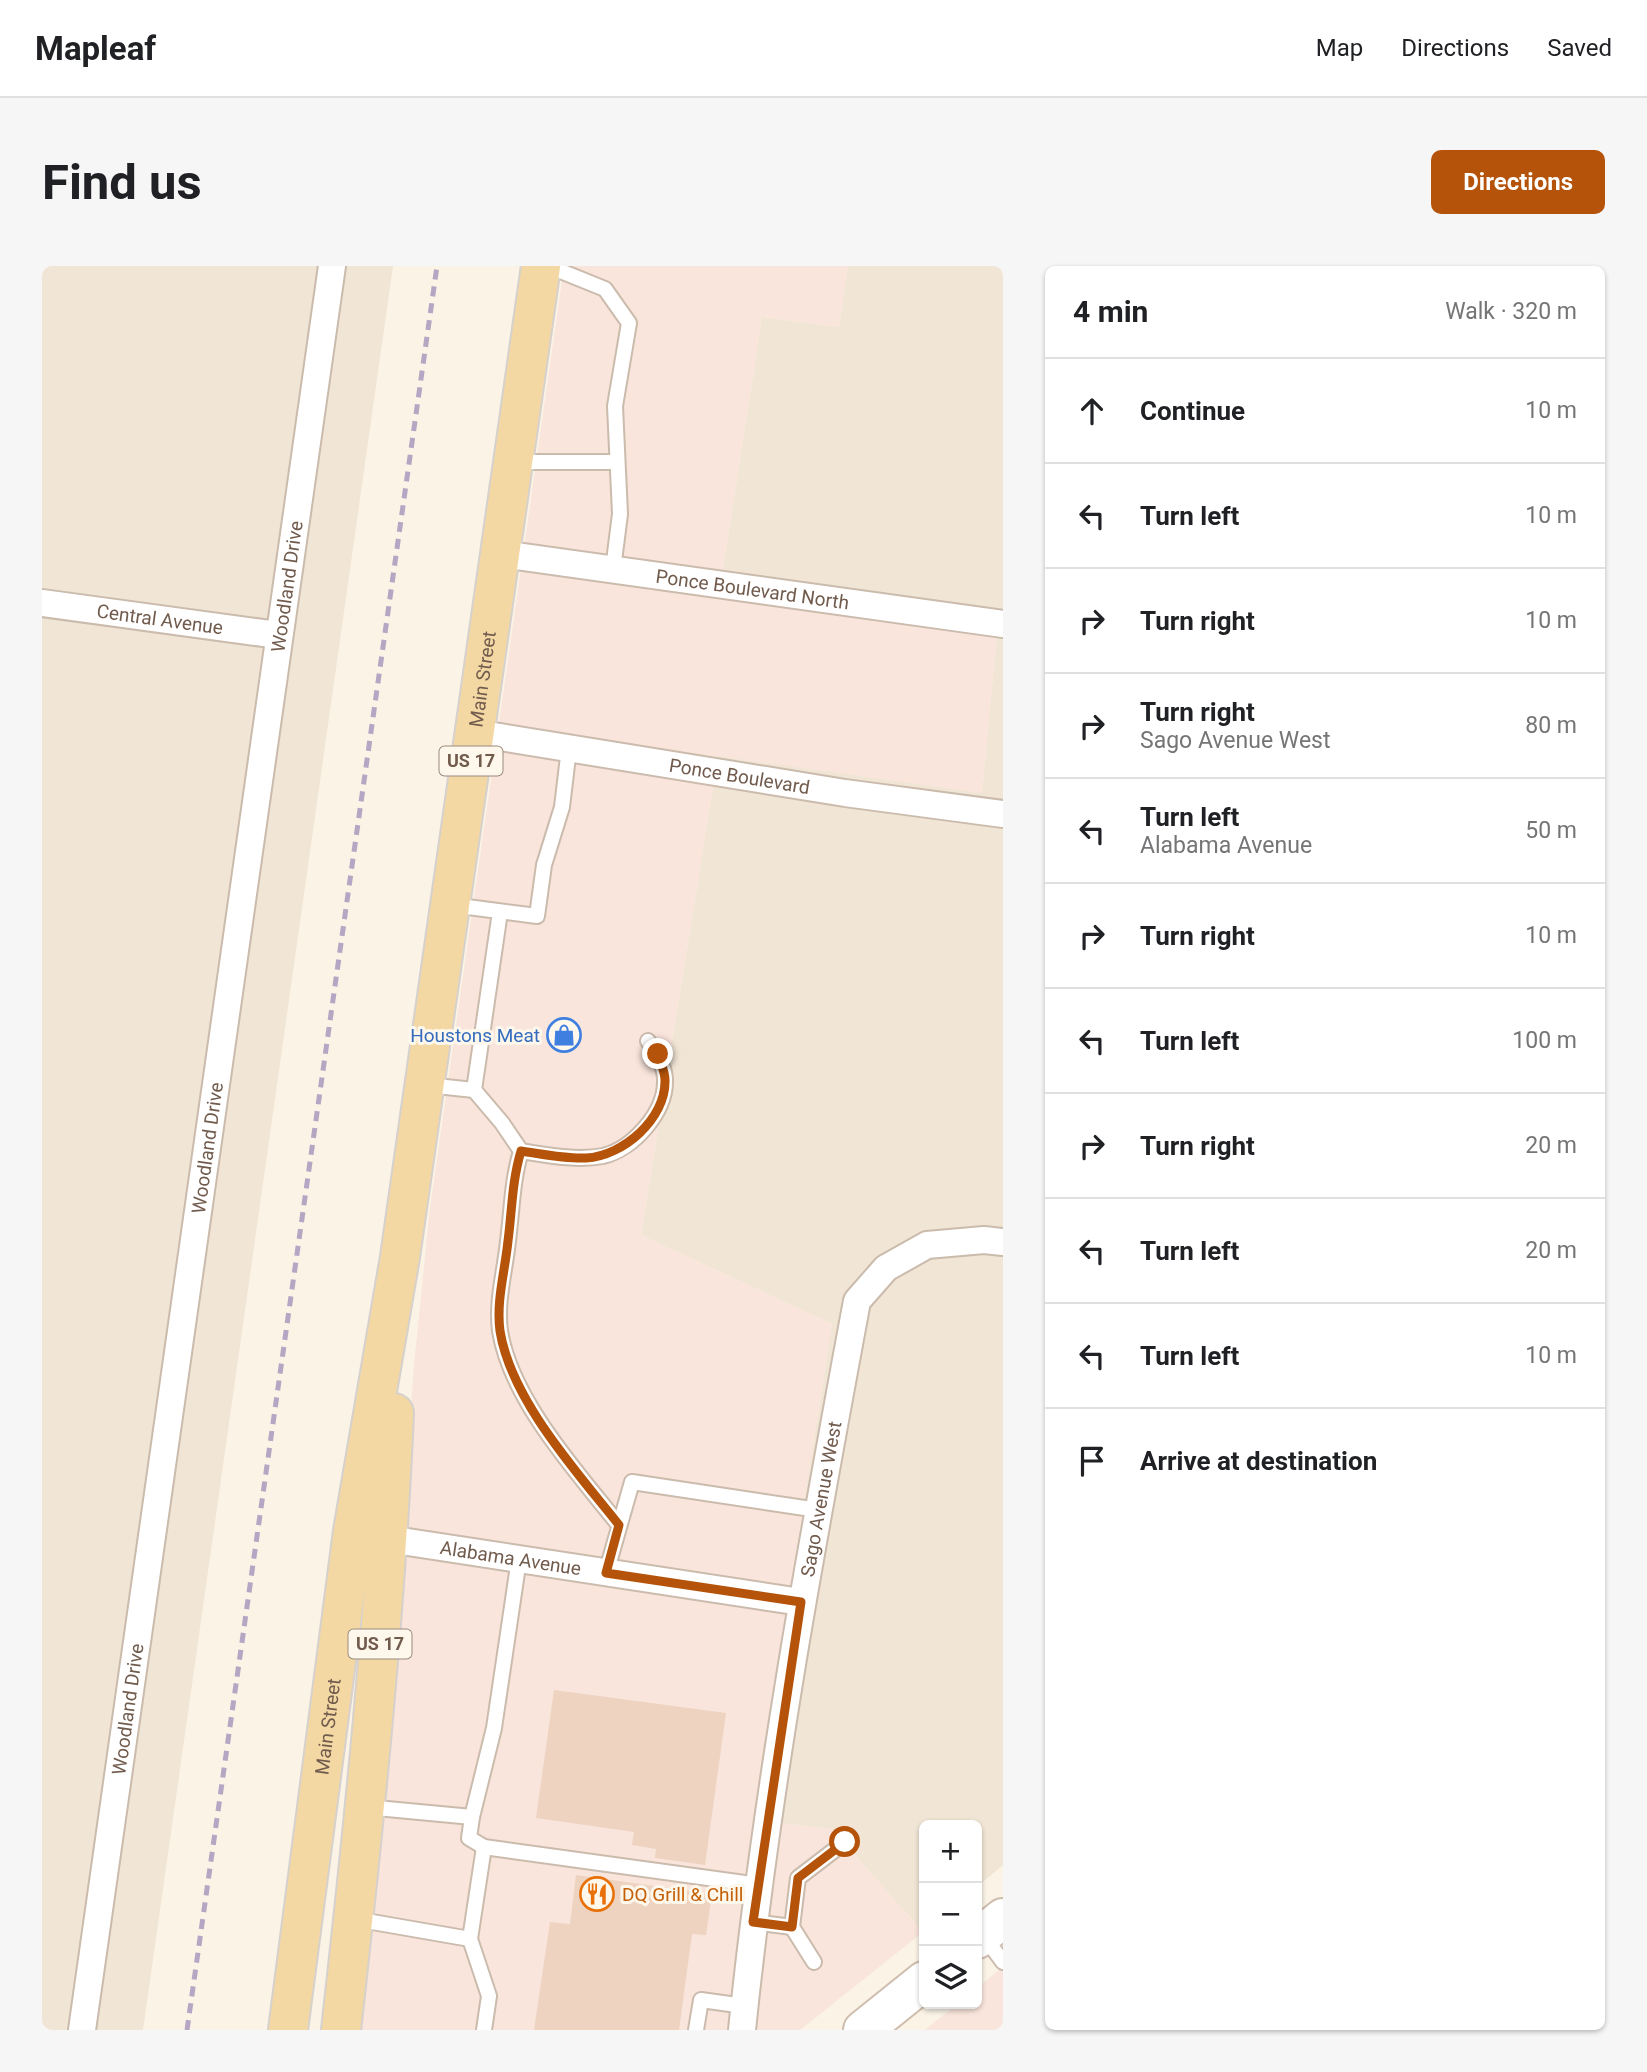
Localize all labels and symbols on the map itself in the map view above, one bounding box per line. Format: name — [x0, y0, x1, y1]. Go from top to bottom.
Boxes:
street label: Woodland Drive — [266, 519, 308, 654]
street label: Ponce Boulevard North — [654, 565, 851, 614]
street label: Central Avenue — [95, 600, 224, 639]
street label: Main Street — [465, 630, 501, 729]
road number: US 17 — [440, 746, 502, 775]
street label: Ponce Boulevard — [667, 754, 811, 799]
shop icon: Houstons Meat — [545, 1016, 583, 1054]
place label: Houstons Meat — [410, 1024, 540, 1047]
route end — [642, 1038, 673, 1069]
street label: Woodland Drive — [187, 1081, 228, 1215]
street label: Sago Avenue West — [796, 1419, 846, 1578]
street label: Alabama Avenue — [438, 1536, 583, 1580]
road number: US 17 — [348, 1630, 412, 1658]
street label: Woodland Drive — [107, 1642, 149, 1777]
street label: Main Street — [310, 1677, 346, 1776]
route start — [829, 1826, 860, 1857]
restaurant icon: DQ Grill & Chill — [578, 1875, 616, 1913]
place label: DQ Grill & Chill — [622, 1883, 743, 1906]

